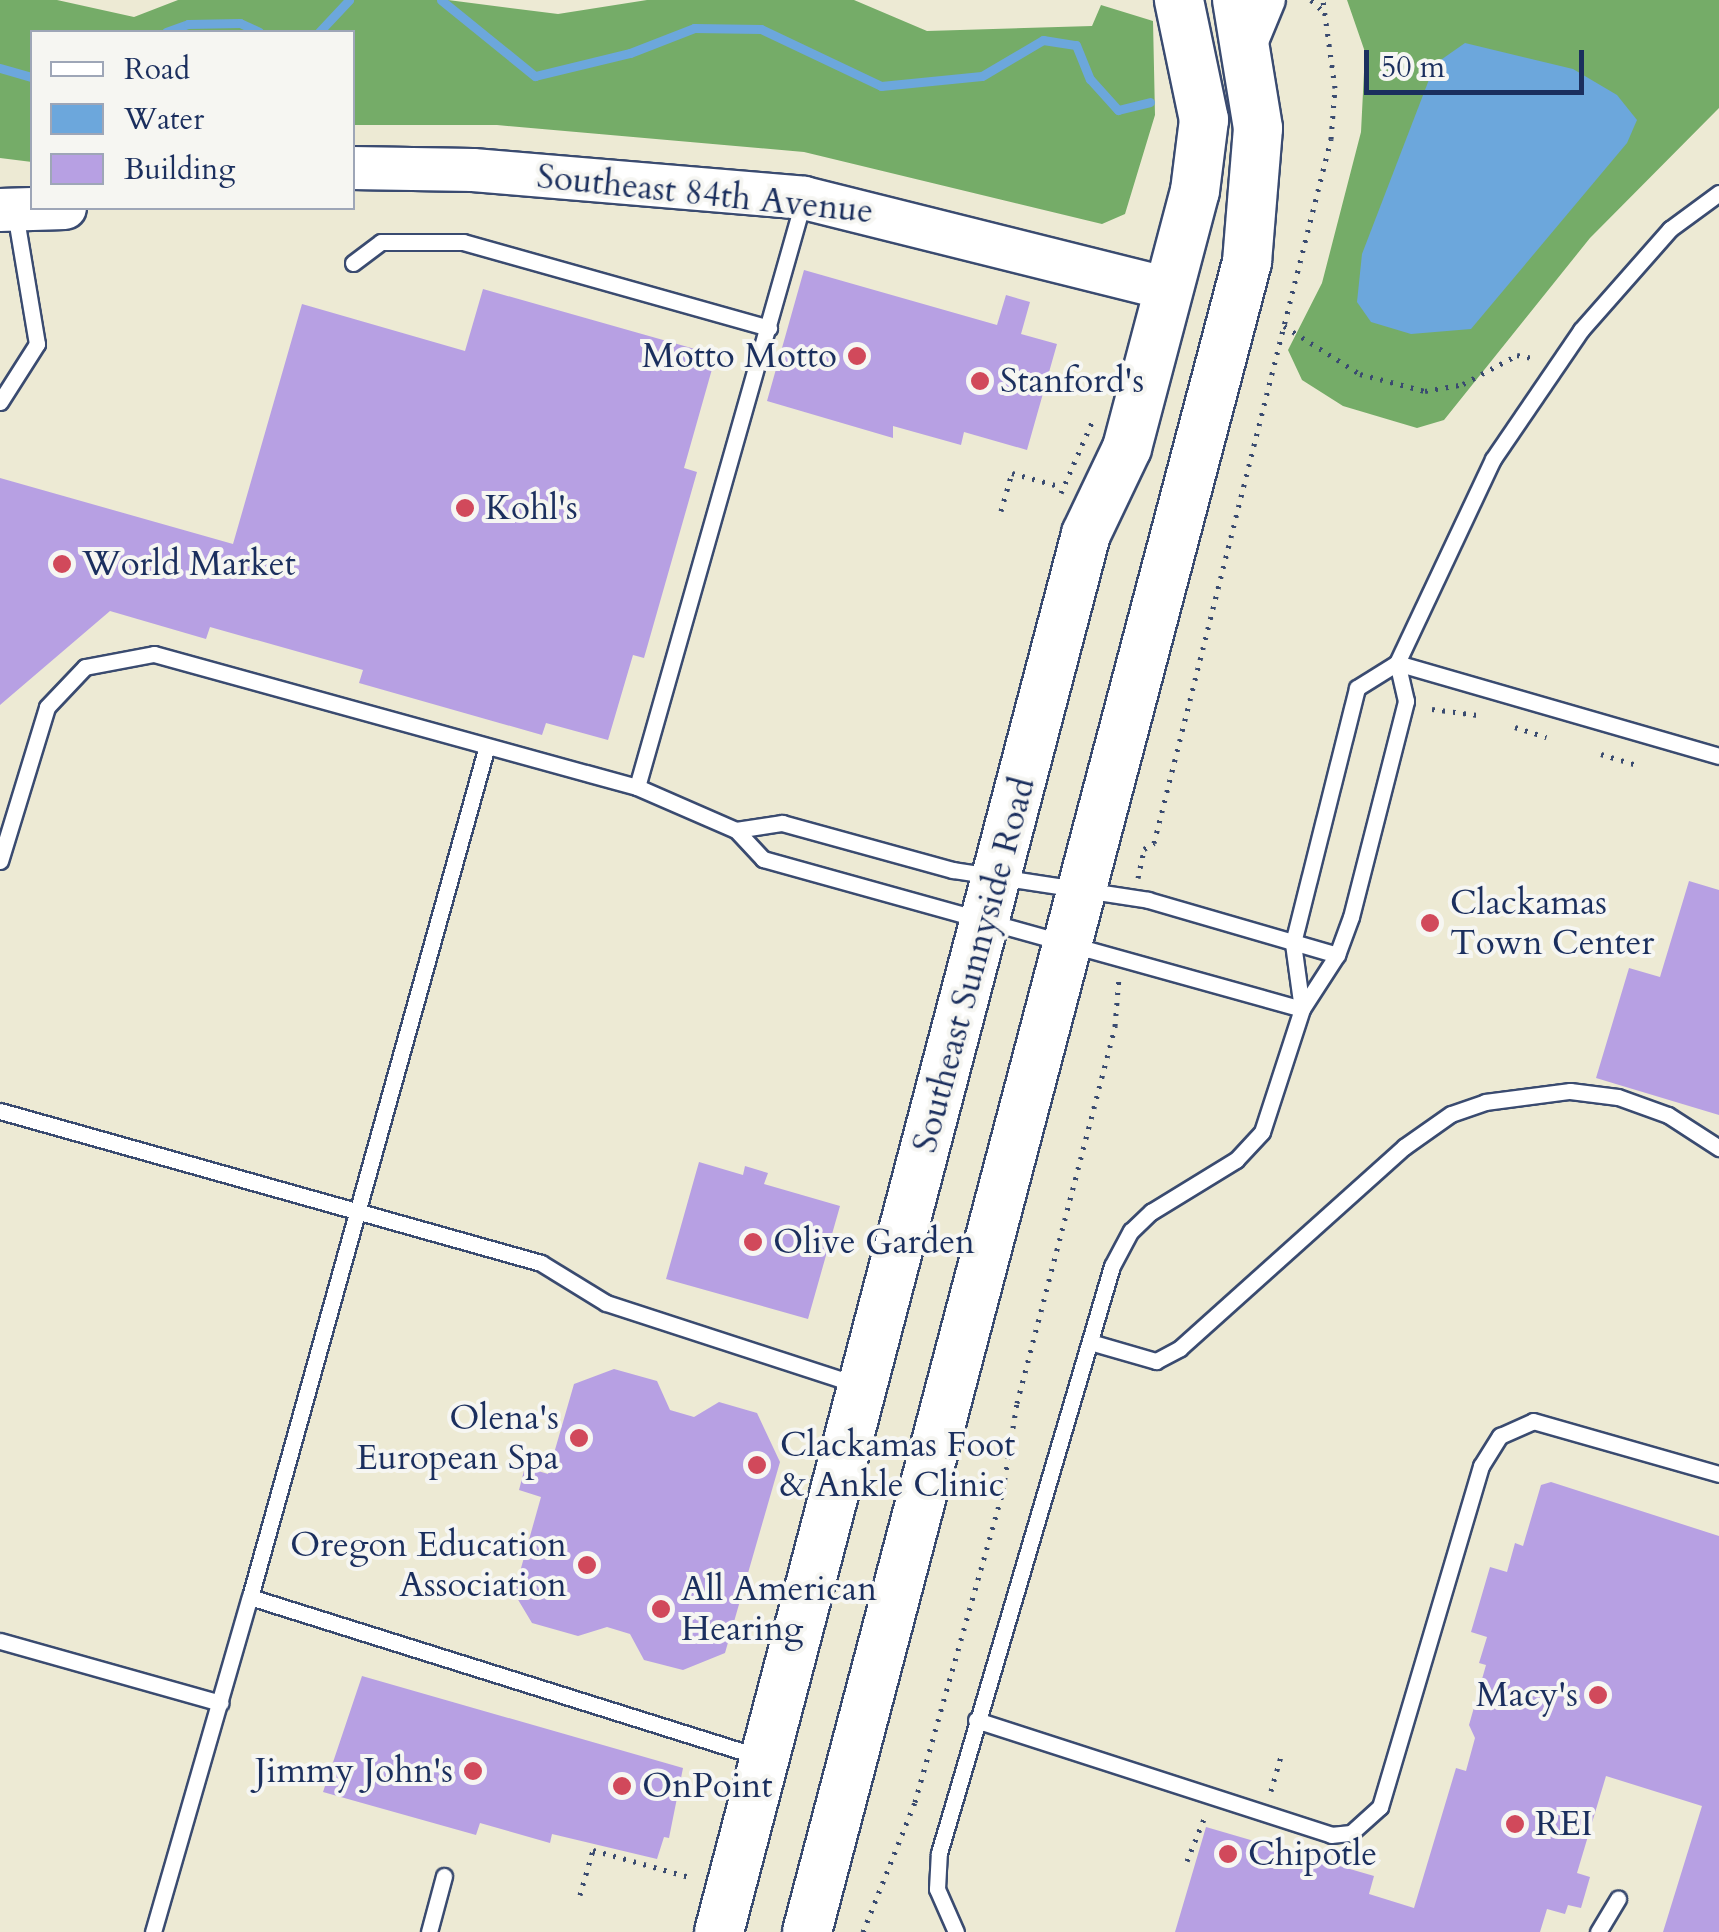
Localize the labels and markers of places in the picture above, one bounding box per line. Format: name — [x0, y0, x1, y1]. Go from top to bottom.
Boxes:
place label: Motto Motto — [642, 335, 837, 377]
marker: Motto Motto — [846, 345, 868, 367]
place label: Stanford's — [1000, 360, 1144, 402]
marker: Stanford's — [969, 370, 991, 392]
place label: Kohl's — [485, 487, 578, 529]
marker: Kohl's — [454, 497, 476, 519]
place label: World Market — [82, 543, 296, 585]
marker: World Market — [51, 553, 73, 575]
place label: Clackamas Town Center — [1450, 882, 1654, 964]
marker: Clackamas Town Center — [1419, 912, 1441, 934]
place label: Olive Garden — [773, 1221, 975, 1263]
marker: Olive Garden — [742, 1231, 764, 1253]
place label: Olena's European Spa — [356, 1397, 559, 1479]
place label: Clackamas Foot & Ankle Clinic — [780, 1424, 1015, 1506]
marker: Olena's European Spa — [568, 1427, 590, 1449]
marker: Clackamas Foot & Ankle Clinic — [744, 1452, 770, 1478]
place label: Oregon Education Association — [290, 1524, 567, 1606]
marker: Oregon Education Association — [576, 1554, 598, 1576]
place label: All American Hearing — [681, 1568, 877, 1650]
marker: All American Hearing — [650, 1598, 672, 1620]
place label: Macy's — [1476, 1674, 1578, 1716]
marker: Macy's — [1587, 1684, 1609, 1706]
place label: Jimmy John's — [255, 1750, 453, 1792]
marker: Jimmy John's — [462, 1760, 484, 1782]
place label: OnPoint — [642, 1765, 773, 1807]
marker: OnPoint — [611, 1775, 633, 1797]
place label: REI — [1535, 1803, 1593, 1845]
marker: REI — [1504, 1813, 1526, 1835]
place label: Chipotle — [1248, 1833, 1377, 1875]
marker: Chipotle — [1217, 1843, 1239, 1865]

